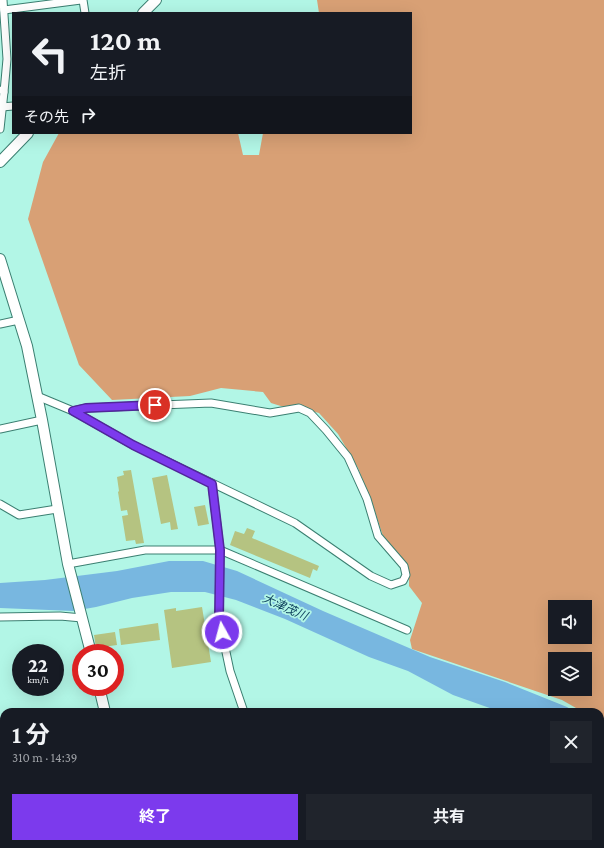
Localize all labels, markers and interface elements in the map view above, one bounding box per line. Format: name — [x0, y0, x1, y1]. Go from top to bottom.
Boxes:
text: 120 m — [90, 25, 161, 56]
icon: left — [24, 28, 76, 80]
text: 左折 — [90, 63, 126, 83]
icon: right — [77, 104, 99, 126]
text: その先 — [24, 109, 69, 125]
pin — [138, 388, 172, 422]
icon: arrive — [144, 394, 166, 416]
water label: 大津茂川 — [260, 591, 312, 624]
map controls — [548, 600, 592, 696]
button: sound — [548, 600, 592, 644]
position arrow — [201, 611, 243, 653]
speed limit sign: 30 — [72, 644, 124, 696]
button: layers — [548, 652, 592, 696]
text: 22 — [28, 654, 48, 676]
text: km/h — [27, 674, 49, 685]
text: 1 分 — [12, 721, 50, 748]
button: close — [550, 721, 592, 763]
text: 310 m · 14:39 — [12, 750, 77, 765]
button: 終了 — [12, 794, 298, 840]
button: 共有 — [306, 794, 592, 840]

